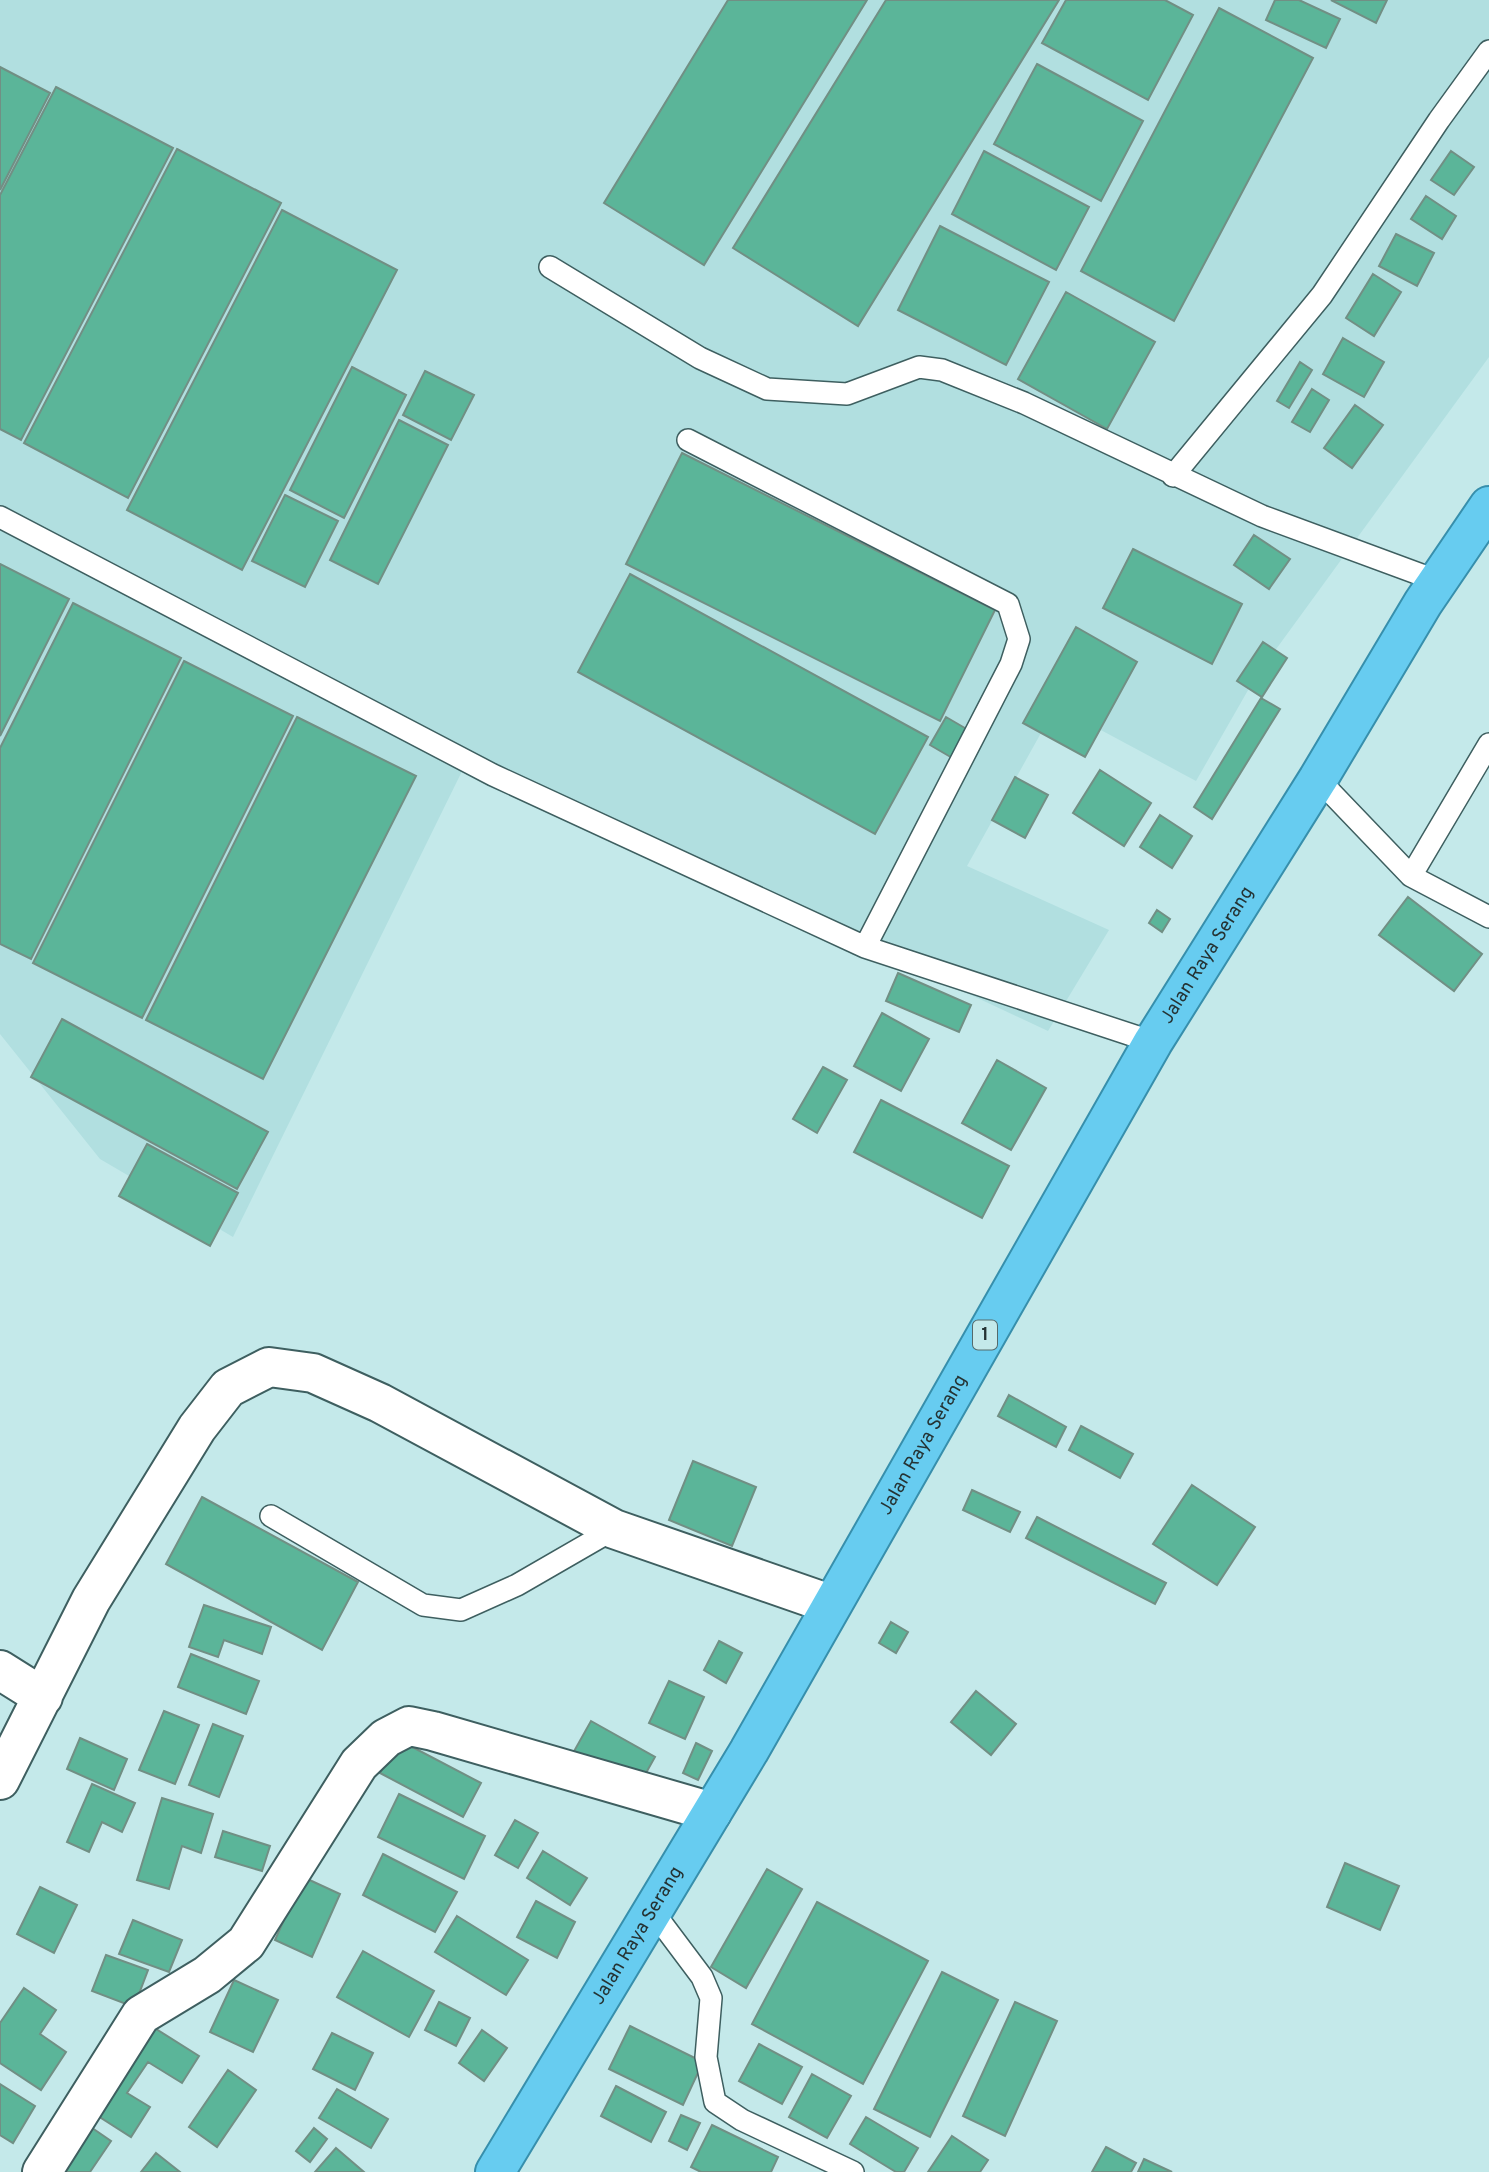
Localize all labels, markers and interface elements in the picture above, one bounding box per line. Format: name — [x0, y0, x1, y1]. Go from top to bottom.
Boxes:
street label: Jalan Raya Serang — [1155, 882, 1259, 1029]
road number: 1 — [973, 1320, 997, 1350]
street label: Jalan Raya Serang — [874, 1370, 973, 1519]
street label: Jalan Raya Serang — [587, 1862, 689, 2009]

